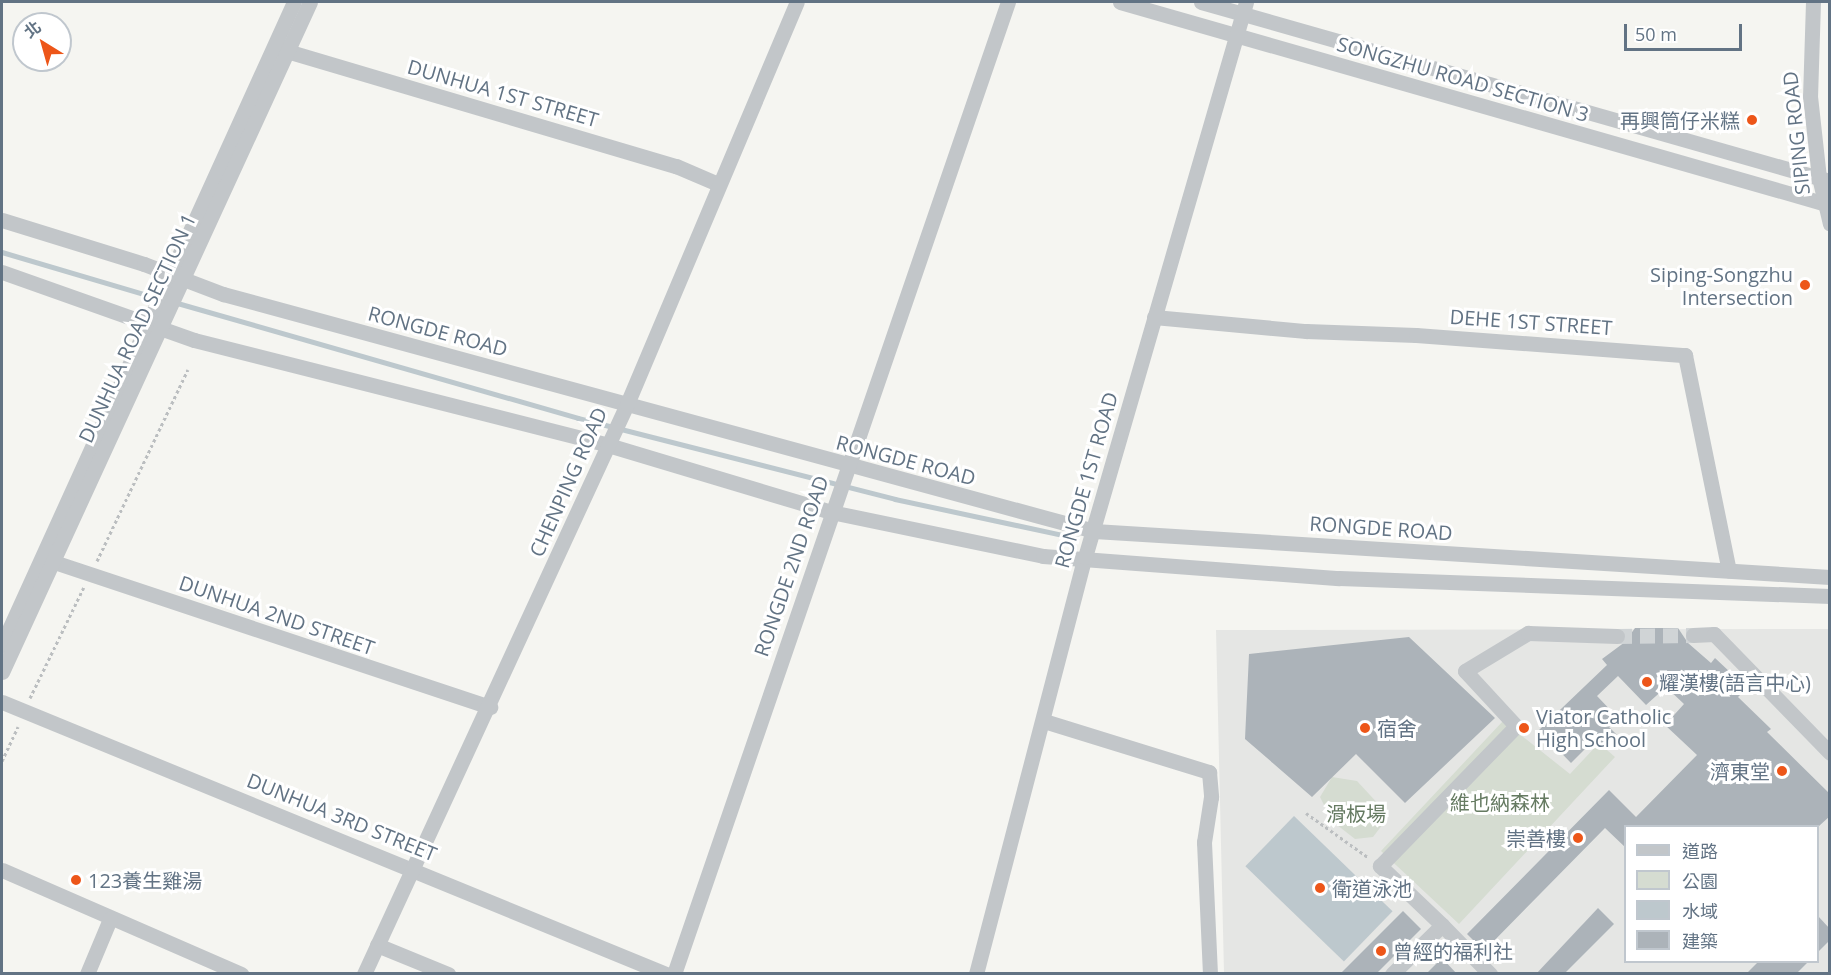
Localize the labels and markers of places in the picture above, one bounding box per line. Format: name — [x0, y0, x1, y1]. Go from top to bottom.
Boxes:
place label: 再興筒仔米糕 — [1620, 108, 1740, 132]
marker: 再興筒仔米糕 — [1745, 113, 1759, 127]
place label: Siping-Songzhu Intersection — [1650, 262, 1793, 309]
marker: Siping-Songzhu Intersection — [1798, 278, 1812, 292]
place label: 耀漢樓(語言中心) — [1659, 670, 1811, 694]
marker: 耀漢樓(語言中心) — [1640, 675, 1654, 689]
place label: Viator Catholic High School — [1536, 704, 1671, 751]
place label: 宿舍 — [1377, 716, 1417, 740]
marker: 宿舍 — [1358, 721, 1372, 735]
marker: Viator Catholic High School — [1517, 721, 1531, 735]
place label: 濟東堂 — [1710, 759, 1770, 783]
marker: 濟東堂 — [1775, 764, 1789, 778]
place label: 崇善樓 — [1506, 826, 1566, 850]
marker: 崇善樓 — [1571, 831, 1585, 845]
place label: 123養生雞湯 — [88, 868, 202, 892]
marker: 123養生雞湯 — [69, 873, 83, 887]
place label: 衛道泳池 — [1332, 876, 1412, 900]
marker: 衛道泳池 — [1313, 881, 1327, 895]
place label: 曾經的福利社 — [1393, 939, 1513, 963]
marker: 曾經的福利社 — [1374, 944, 1388, 958]

